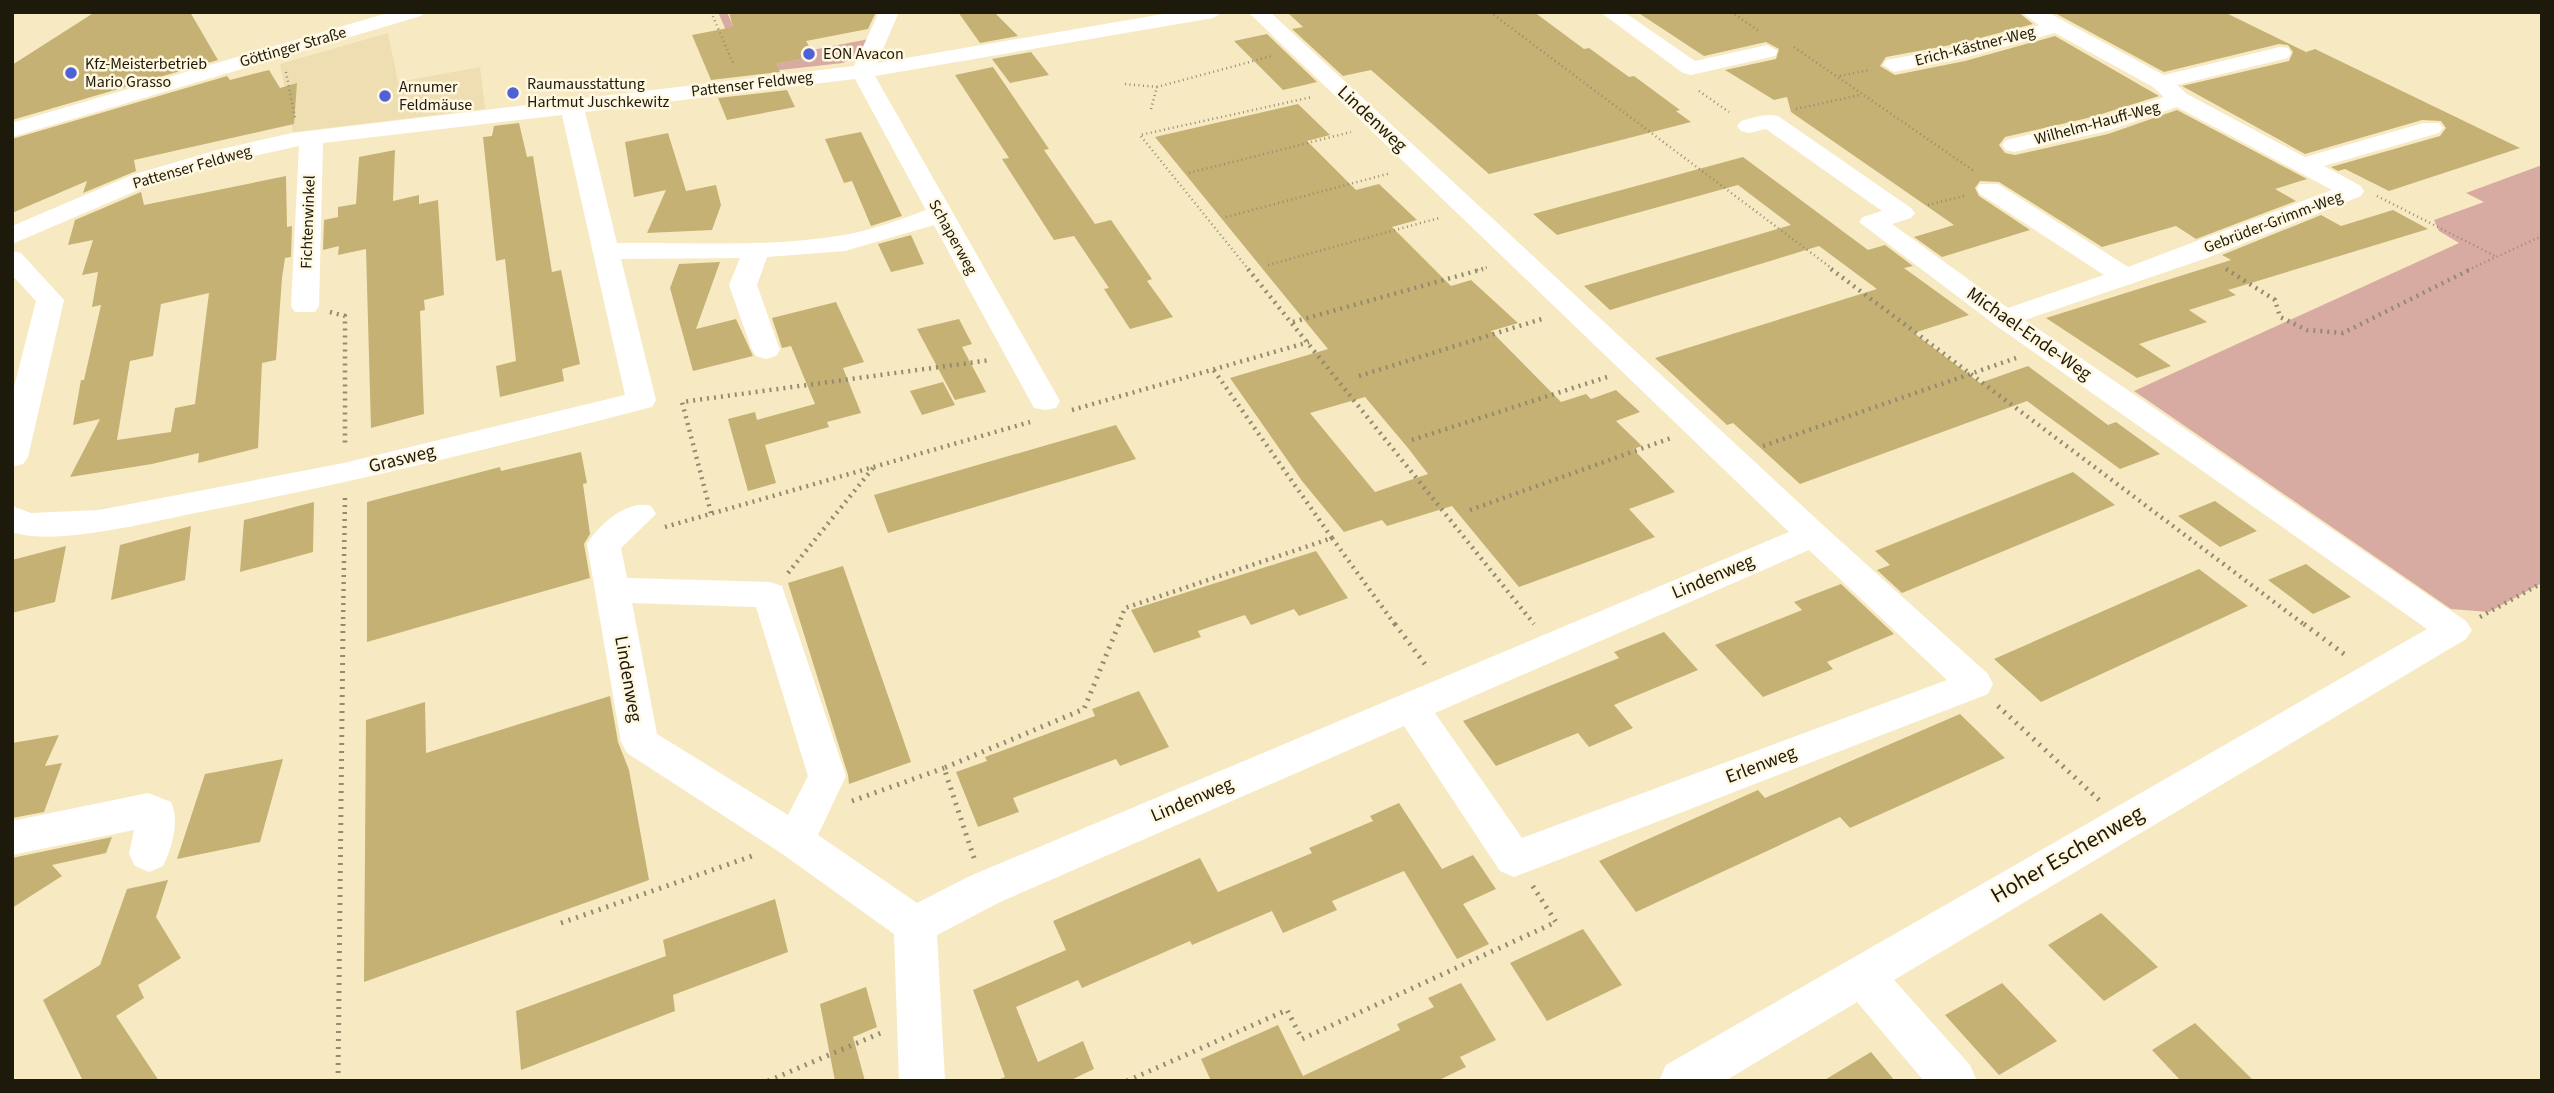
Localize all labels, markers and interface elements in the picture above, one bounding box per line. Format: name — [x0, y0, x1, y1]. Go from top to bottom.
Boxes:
street label: Erich-Kästner-Weg — [1913, 20, 2037, 72]
street label: Göttinger Straße — [237, 21, 349, 73]
place label: EON Avacon — [823, 43, 904, 65]
marker: EON Avacon — [801, 46, 817, 62]
place label: Kfz-Meisterbetrieb Mario Grasso — [85, 53, 207, 93]
marker: Kfz-Meisterbetrieb Mario Grasso — [63, 65, 79, 81]
street label: Pattenser Feldweg — [690, 66, 814, 102]
place label: Raumausstattung Hartmut Juschkewitz — [527, 73, 670, 113]
place label: Arnumer Feldmäuse — [399, 76, 472, 116]
street label: Lindenweg — [1331, 79, 1413, 159]
marker: Raumausstattung Hartmut Juschkewitz — [505, 85, 521, 101]
marker: Arnumer Feldmäuse — [377, 88, 393, 104]
street label: Wilhelm-Hauff-Weg — [2032, 96, 2162, 150]
street label: Pattenser Feldweg — [130, 140, 254, 194]
street label: Fichtenwinkel — [295, 175, 321, 269]
street label: Gebrüder-Grimm-Weg — [2200, 185, 2346, 259]
street label: Schaperweg — [923, 196, 983, 278]
street label: Michael-Ende-Weg — [1961, 281, 2097, 388]
street label: Grasweg — [366, 438, 439, 480]
street label: Lindenweg — [1668, 547, 1759, 606]
street label: Lindenweg — [607, 634, 649, 725]
street label: Erlenweg — [1722, 739, 1801, 791]
street label: Lindenweg — [1147, 770, 1238, 829]
street label: Hoher Eschenweg — [1984, 797, 2150, 911]

